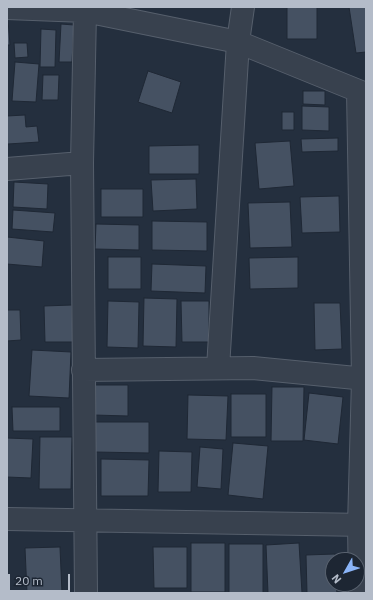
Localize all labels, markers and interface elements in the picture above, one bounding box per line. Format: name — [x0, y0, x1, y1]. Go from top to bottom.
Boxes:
north arrow — [325, 552, 365, 592]
scale bar — [10, 566, 72, 592]
text: N — [329, 571, 344, 586]
text: 20 m — [15, 573, 43, 588]

